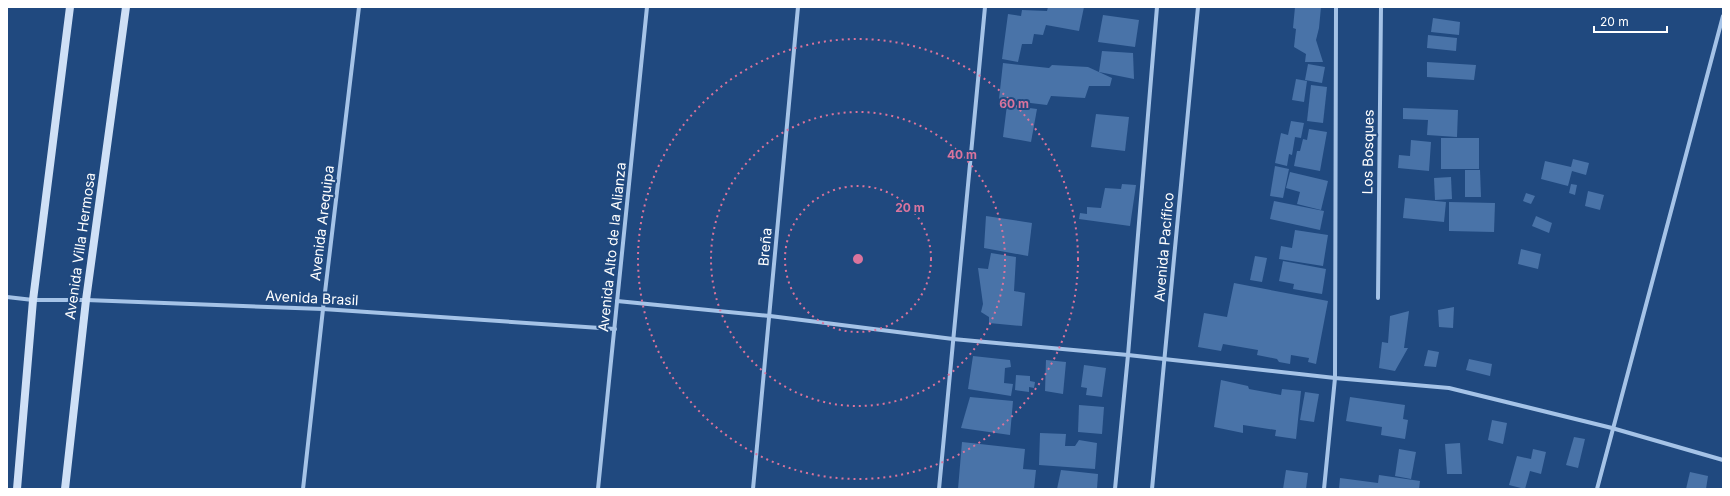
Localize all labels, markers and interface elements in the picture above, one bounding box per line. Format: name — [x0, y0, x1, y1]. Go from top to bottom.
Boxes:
scale bar — [1594, 8, 1667, 34]
text: 20 m — [1600, 14, 1629, 29]
text: 60 m — [999, 96, 1029, 111]
street label: Los Bosques — [1358, 109, 1377, 195]
text: 40 m — [947, 147, 977, 162]
street label: Avenida Alto de la Alianza — [594, 161, 629, 333]
street label: Avenida Arequipa — [306, 164, 337, 282]
street label: Avenida Villa Hermosa — [61, 171, 98, 320]
street label: Avenida Pacífico — [1150, 192, 1177, 302]
text: 20 m — [895, 200, 925, 215]
street label: Breña — [754, 227, 775, 267]
centre of rings — [851, 252, 865, 266]
street label: Avenida Brasil — [265, 287, 359, 308]

